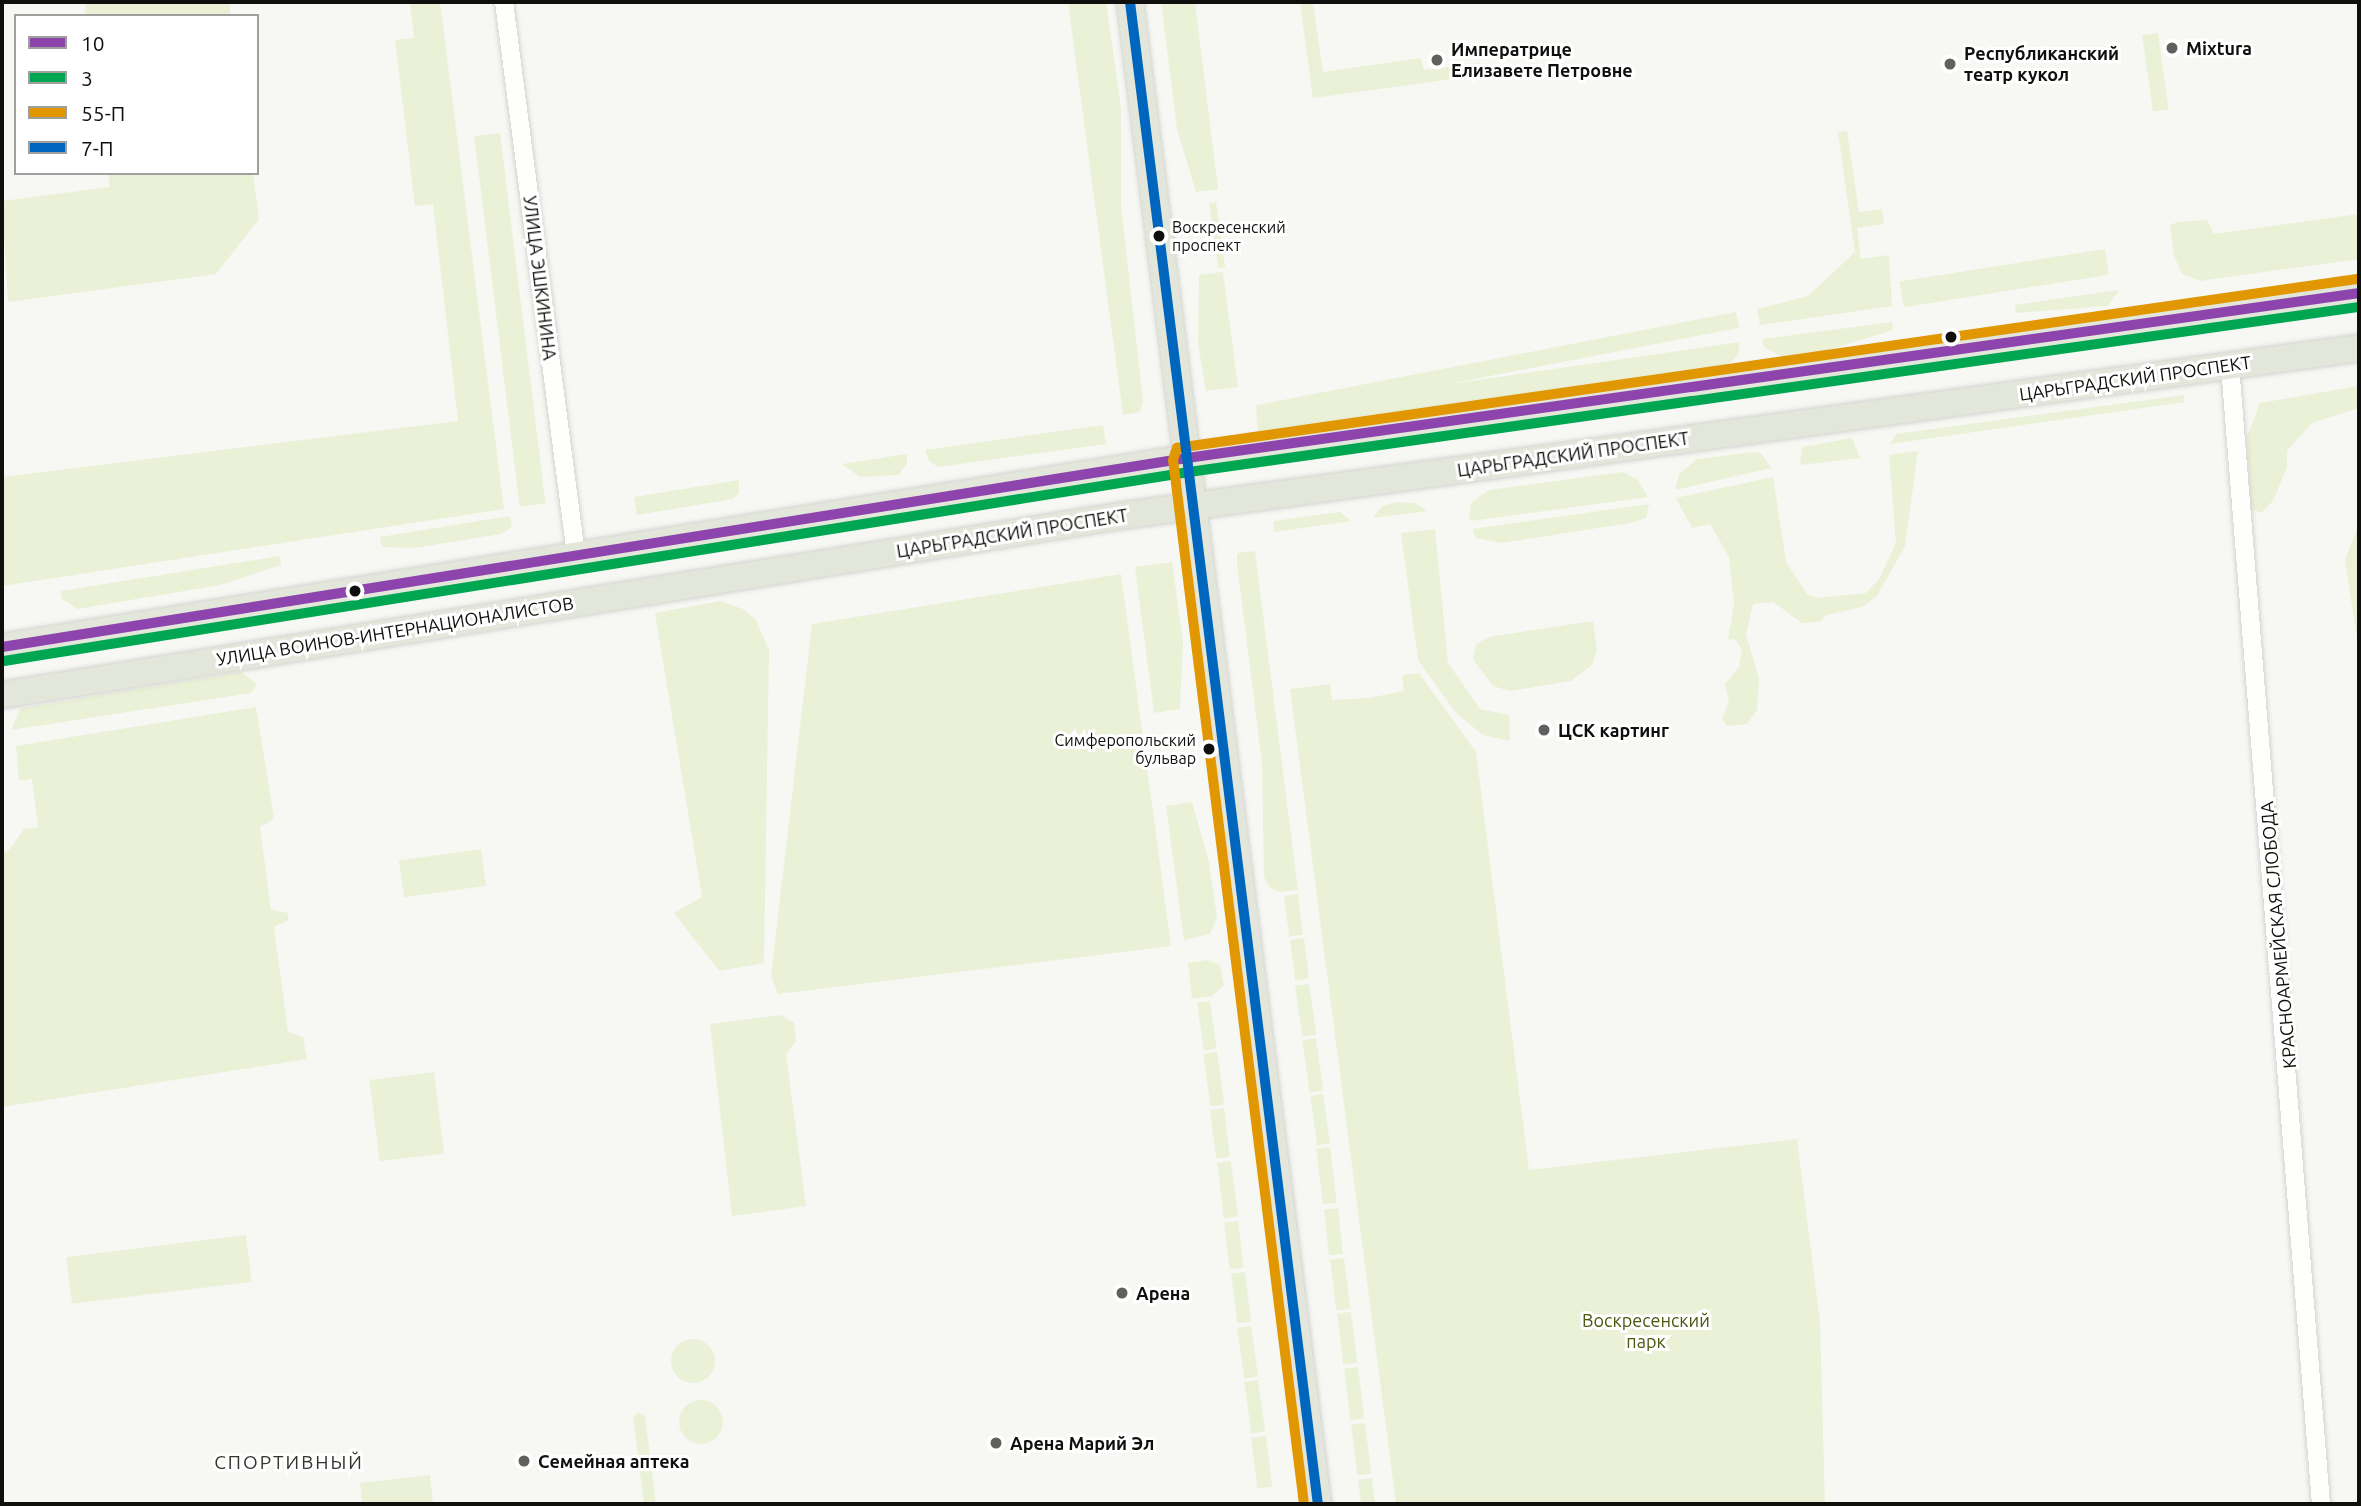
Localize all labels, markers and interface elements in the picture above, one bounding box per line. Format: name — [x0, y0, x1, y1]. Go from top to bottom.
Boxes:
legend — [14, 14, 259, 175]
text: 10 — [81, 31, 105, 55]
place label: Mixtura — [2186, 37, 2252, 59]
place label: Императрице Елизавете Петровне — [1451, 39, 1633, 82]
marker: Mixtura — [2164, 40, 2180, 56]
place label: Республиканский театр кукол — [1964, 43, 2119, 86]
marker: Императрице Елизавете Петровне — [1429, 52, 1445, 68]
marker: Республиканский театр кукол — [1942, 56, 1958, 72]
text: 3 — [81, 66, 93, 90]
text: 55-П — [81, 101, 125, 125]
text: 7-П — [81, 136, 113, 160]
street label: УЛИЦА ЭШКИНИНА — [519, 195, 561, 361]
place label: Воскресенский проспект — [1172, 217, 1286, 255]
marker: Воскресенский проспект — [1152, 229, 1166, 243]
unlabelled marker — [1944, 330, 1958, 344]
street label: ЦАРЬГРАДСКИЙ ПРОСПЕКТ — [2018, 351, 2252, 405]
street label: ЦАРЬГРАДСКИЙ ПРОСПЕКТ — [1456, 427, 1690, 481]
street label: ЦАРЬГРАДСКИЙ ПРОСПЕКТ — [895, 504, 1129, 562]
unlabelled marker — [348, 584, 362, 598]
street label: УЛИЦА ВОИНОВ-ИНТЕРНАЦИОНАЛИСТОВ — [215, 592, 575, 670]
place label: ЦСК картинг — [1558, 719, 1669, 741]
marker: ЦСК картинг — [1536, 722, 1552, 738]
place label: Симферопольский бульвар — [1055, 730, 1196, 768]
marker: Симферопольский бульвар — [1202, 742, 1216, 756]
street label: КРАСНОАРМЕЙСКАЯ СЛОБОДА — [2256, 801, 2300, 1069]
place label: Арена — [1136, 1282, 1190, 1304]
marker: Арена — [1114, 1285, 1130, 1301]
park label: Воскресенский парк — [1582, 1310, 1710, 1352]
place label: Арена Марий Эл — [1010, 1432, 1154, 1454]
marker: Арена Марий Эл — [988, 1435, 1004, 1451]
place label: Семейная аптека — [538, 1450, 689, 1472]
district label: СПОРТИВНЫЙ — [215, 1452, 363, 1474]
marker: Семейная аптека — [516, 1453, 532, 1469]

